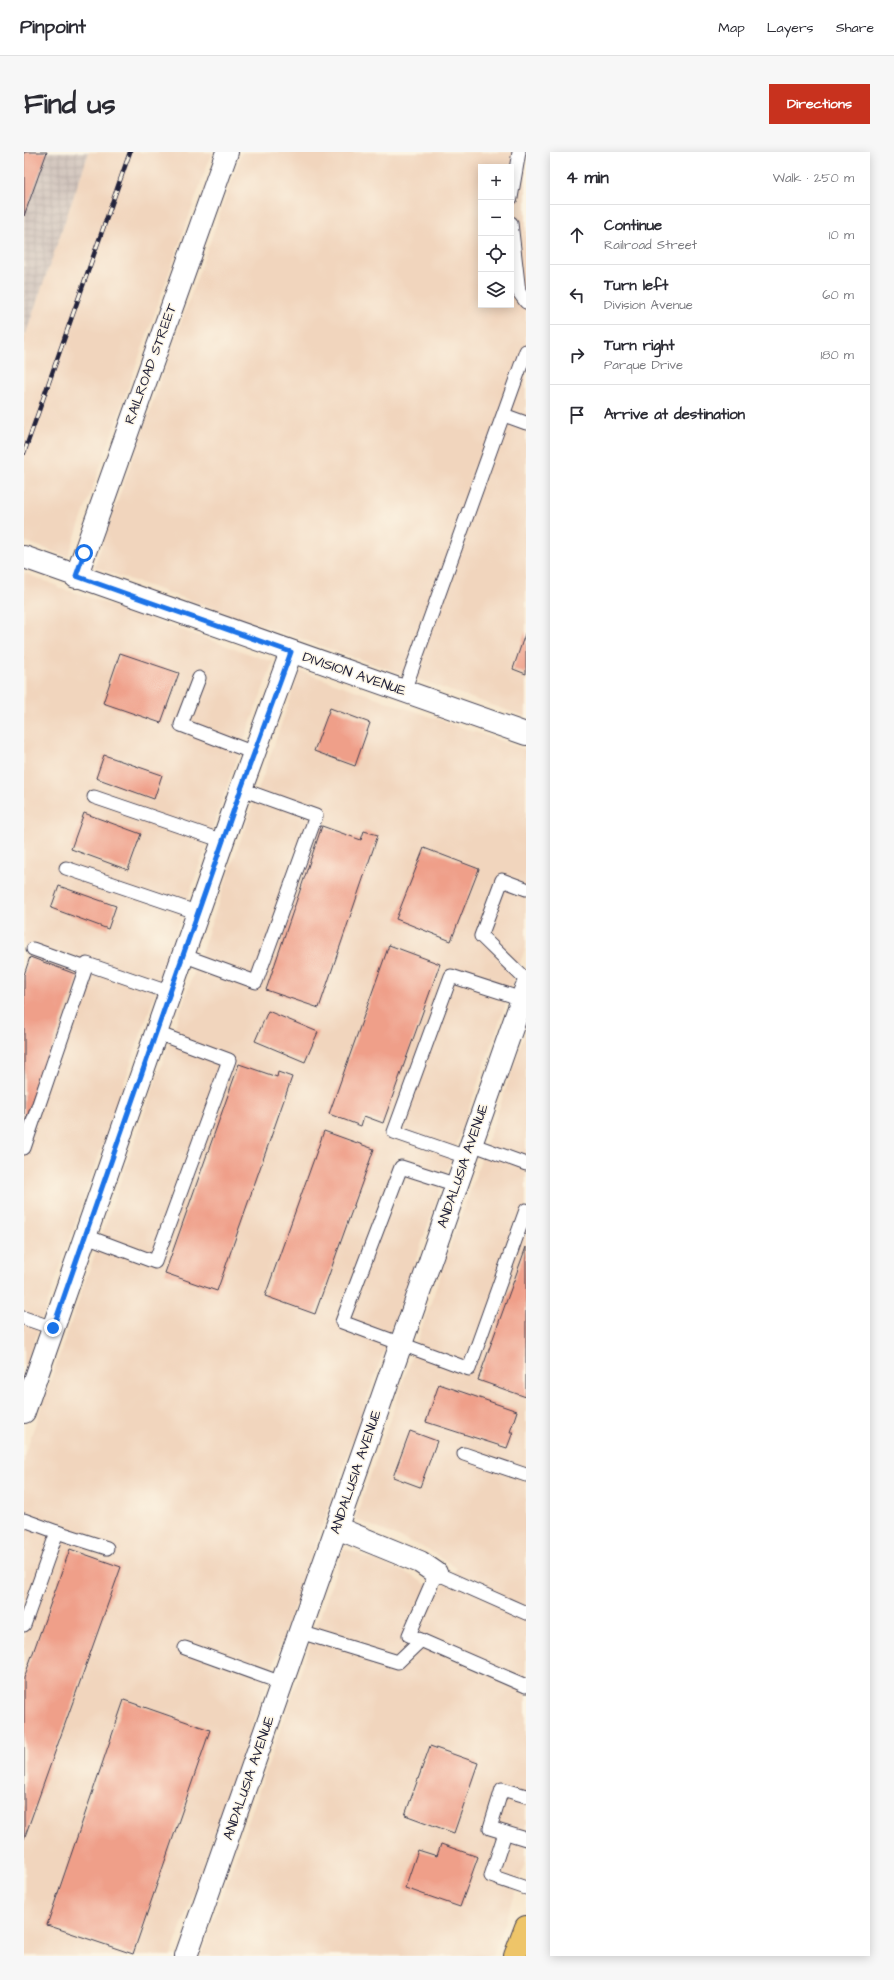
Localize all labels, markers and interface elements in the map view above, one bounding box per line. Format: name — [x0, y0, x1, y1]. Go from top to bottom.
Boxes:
text: Pinpoint — [20, 14, 86, 41]
text: Map — [718, 18, 745, 38]
text: Layers — [767, 18, 814, 38]
text: Share — [836, 18, 874, 38]
button: Directions — [769, 84, 870, 124]
text: Find us — [24, 85, 115, 124]
map controls — [478, 164, 514, 308]
button: + — [478, 164, 514, 200]
text: 4 min — [566, 166, 609, 190]
text: Walk · 250 m — [773, 169, 854, 187]
button: − — [478, 200, 514, 236]
text: Continue — [604, 215, 662, 236]
icon: ahead — [566, 224, 588, 246]
text: 10 m — [829, 226, 854, 244]
button: locate — [478, 236, 514, 272]
text: Railroad Street — [604, 236, 697, 254]
button: layers — [478, 272, 514, 308]
text: Turn left — [604, 275, 668, 296]
icon: left — [566, 284, 588, 306]
text: 60 m — [822, 286, 854, 304]
text: Division Avenue — [604, 296, 693, 314]
street label: RAILROAD STREET — [120, 301, 182, 427]
text: Turn right — [604, 335, 675, 356]
icon: right — [566, 344, 588, 366]
text: 180 m — [820, 346, 854, 364]
text: Parque Drive — [604, 356, 683, 374]
icon: arrive — [566, 404, 588, 426]
text: Arrive at destination — [604, 404, 745, 425]
route start — [75, 544, 93, 562]
street label: DIVISION AVENUE — [300, 647, 409, 701]
street label: ANDALUSIA AVENUE — [432, 1101, 494, 1231]
route end — [44, 1319, 62, 1337]
street label: ANDALUSIA AVENUE — [325, 1407, 387, 1537]
street label: ANDALUSIA AVENUE — [218, 1713, 280, 1843]

